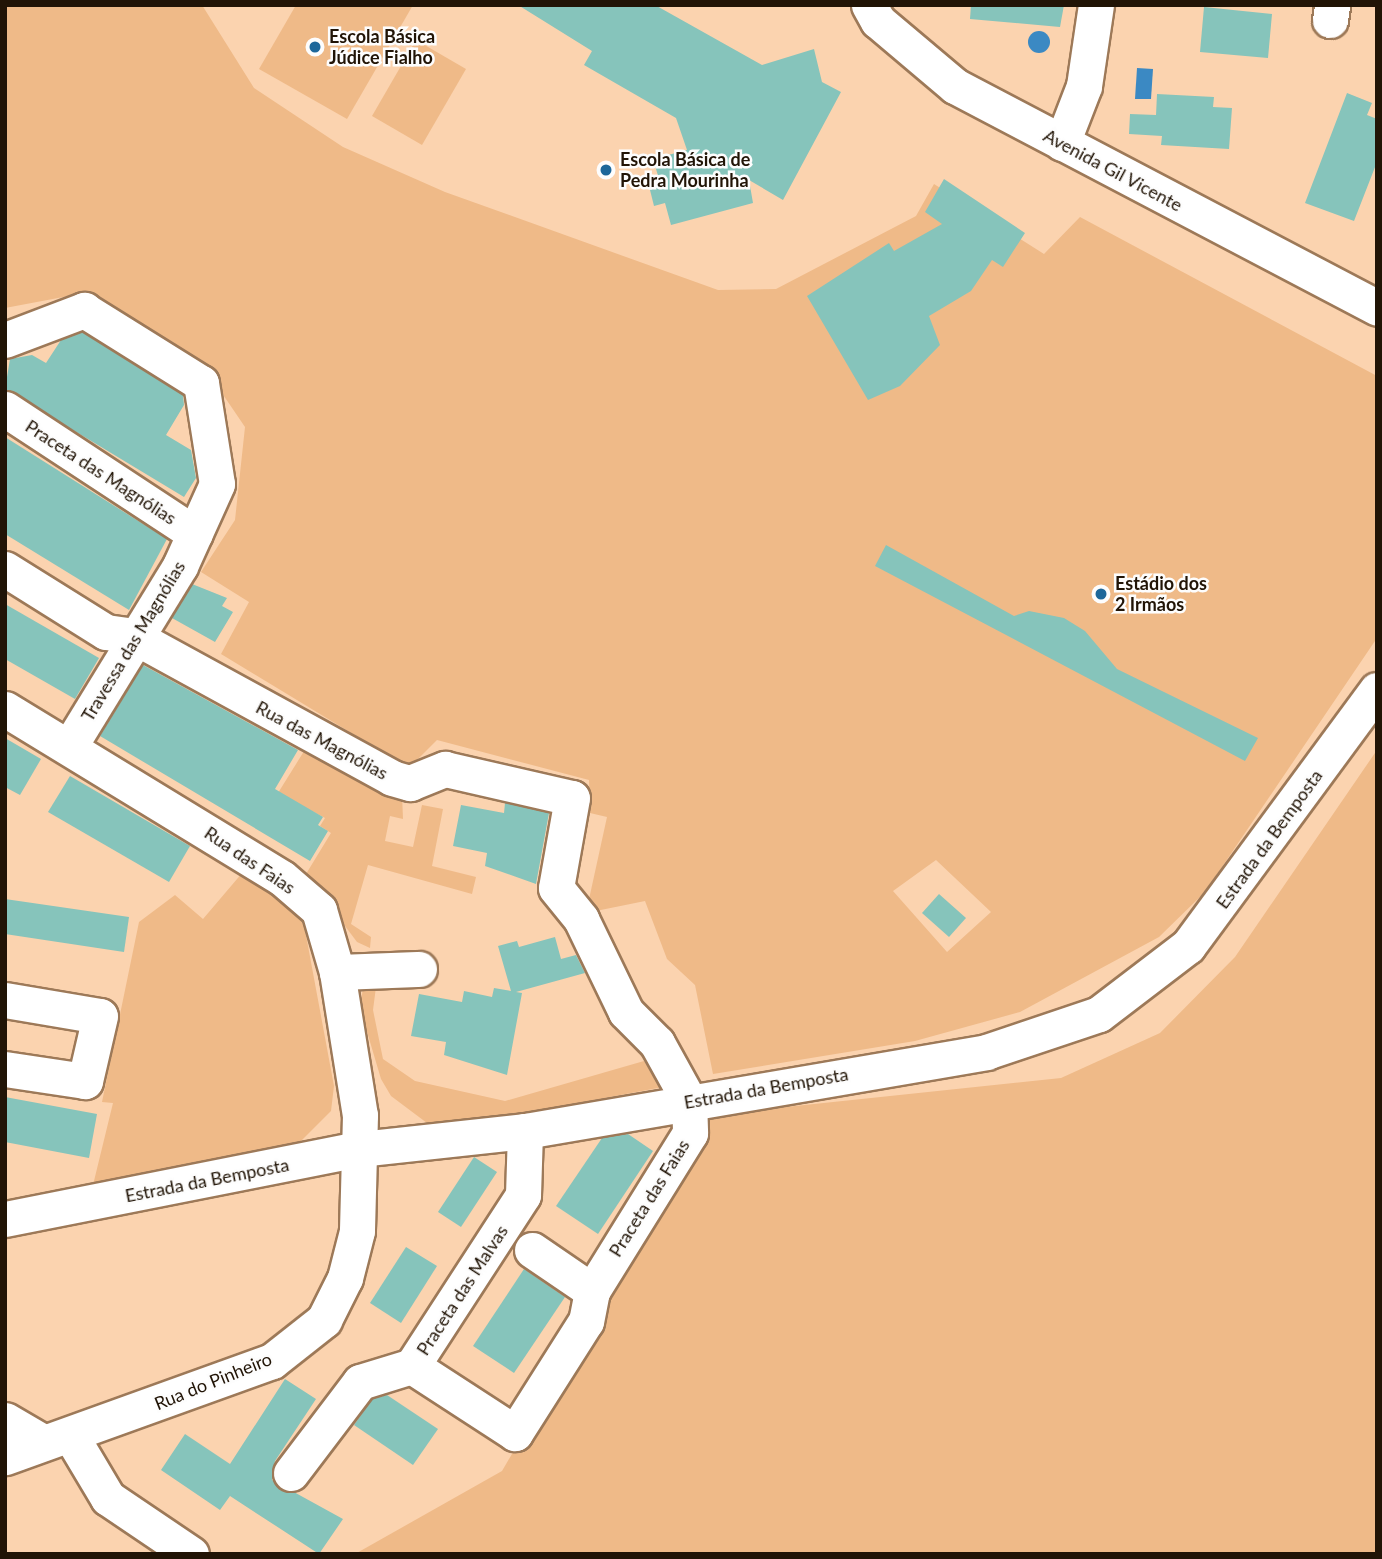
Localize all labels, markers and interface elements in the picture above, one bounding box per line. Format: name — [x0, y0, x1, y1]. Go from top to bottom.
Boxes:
place label: Escola Básica Júdice Fialho — [329, 26, 435, 68]
marker: Escola Básica Júdice Fialho — [307, 39, 323, 55]
street label: Avenida Gil Vicente — [1040, 124, 1186, 216]
place label: Escola Básica de Pedra Mourinha — [620, 149, 750, 192]
marker: Escola Básica de Pedra Mourinha — [598, 162, 614, 178]
street label: Praceta das Magnólias — [21, 415, 181, 529]
street label: Travessa das Magnólias — [77, 557, 189, 725]
place label: Estádio dos 2 Irmãos — [1115, 573, 1207, 616]
marker: Estádio dos 2 Irmãos — [1093, 586, 1109, 602]
street label: Rua das Magnólias — [252, 696, 392, 784]
street label: Estrada da Bemposta — [1211, 765, 1327, 913]
street label: Rua das Faias — [201, 822, 299, 898]
street label: Estrada da Bemposta — [682, 1063, 850, 1113]
street label: Praceta das Faias — [604, 1135, 694, 1261]
street label: Estrada da Bemposta — [123, 1154, 291, 1206]
street label: Praceta das Malvas — [412, 1221, 512, 1359]
street label: Rua do Pinheiro — [151, 1348, 275, 1414]

